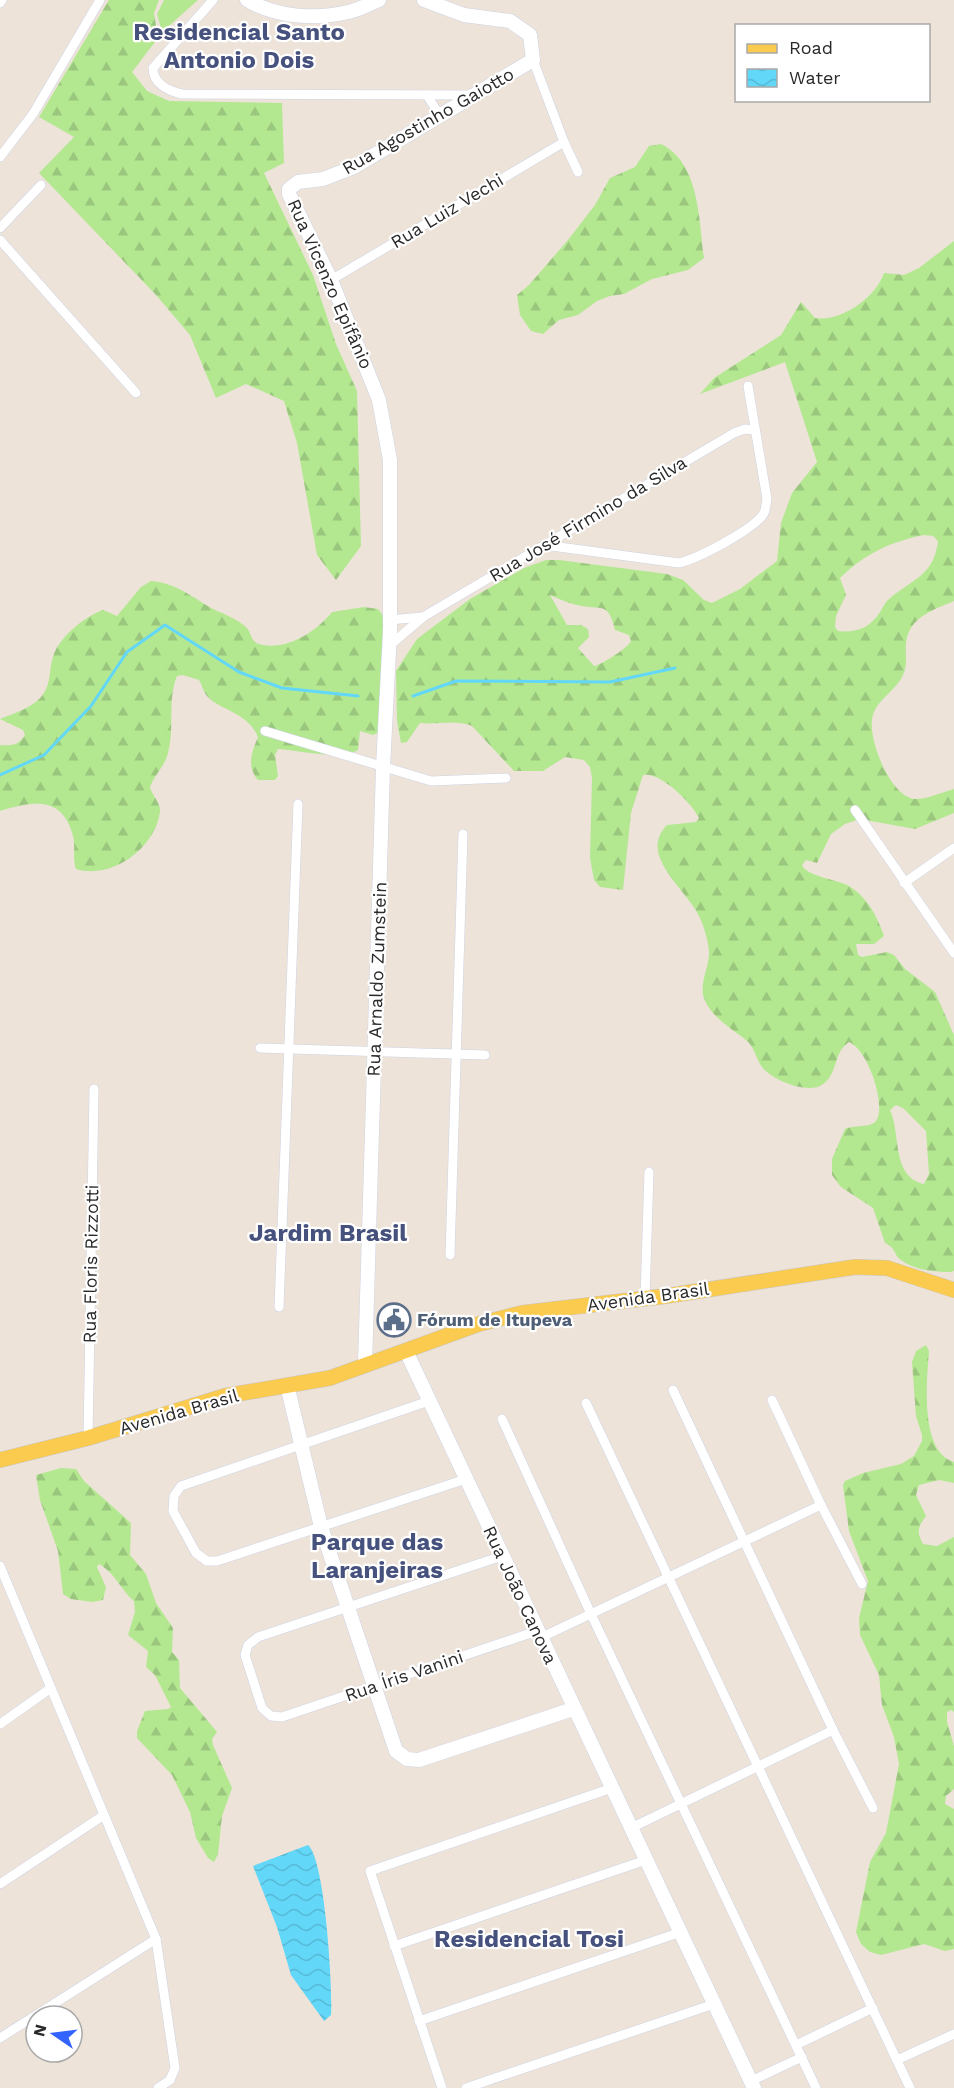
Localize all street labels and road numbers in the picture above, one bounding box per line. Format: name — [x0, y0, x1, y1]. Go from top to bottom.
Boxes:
street label: Rua Agostinho Gaiotto — [338, 63, 517, 178]
street label: Rua Luiz Vechi — [387, 169, 507, 252]
street label: Rua Vicenzo Epifânio — [284, 196, 377, 372]
street label: Rua José Firmino da Silva — [485, 451, 690, 586]
street label: Rua Arnaldo Zumstein — [363, 881, 390, 1077]
street label: Rua Floris Rizzotti — [79, 1184, 102, 1344]
street label: Avenida Brasil — [586, 1277, 711, 1315]
street label: Avenida Brasil — [117, 1384, 241, 1439]
street label: Rua João Canova — [479, 1522, 562, 1667]
street label: Rua Íris Vanini — [342, 1645, 466, 1706]

